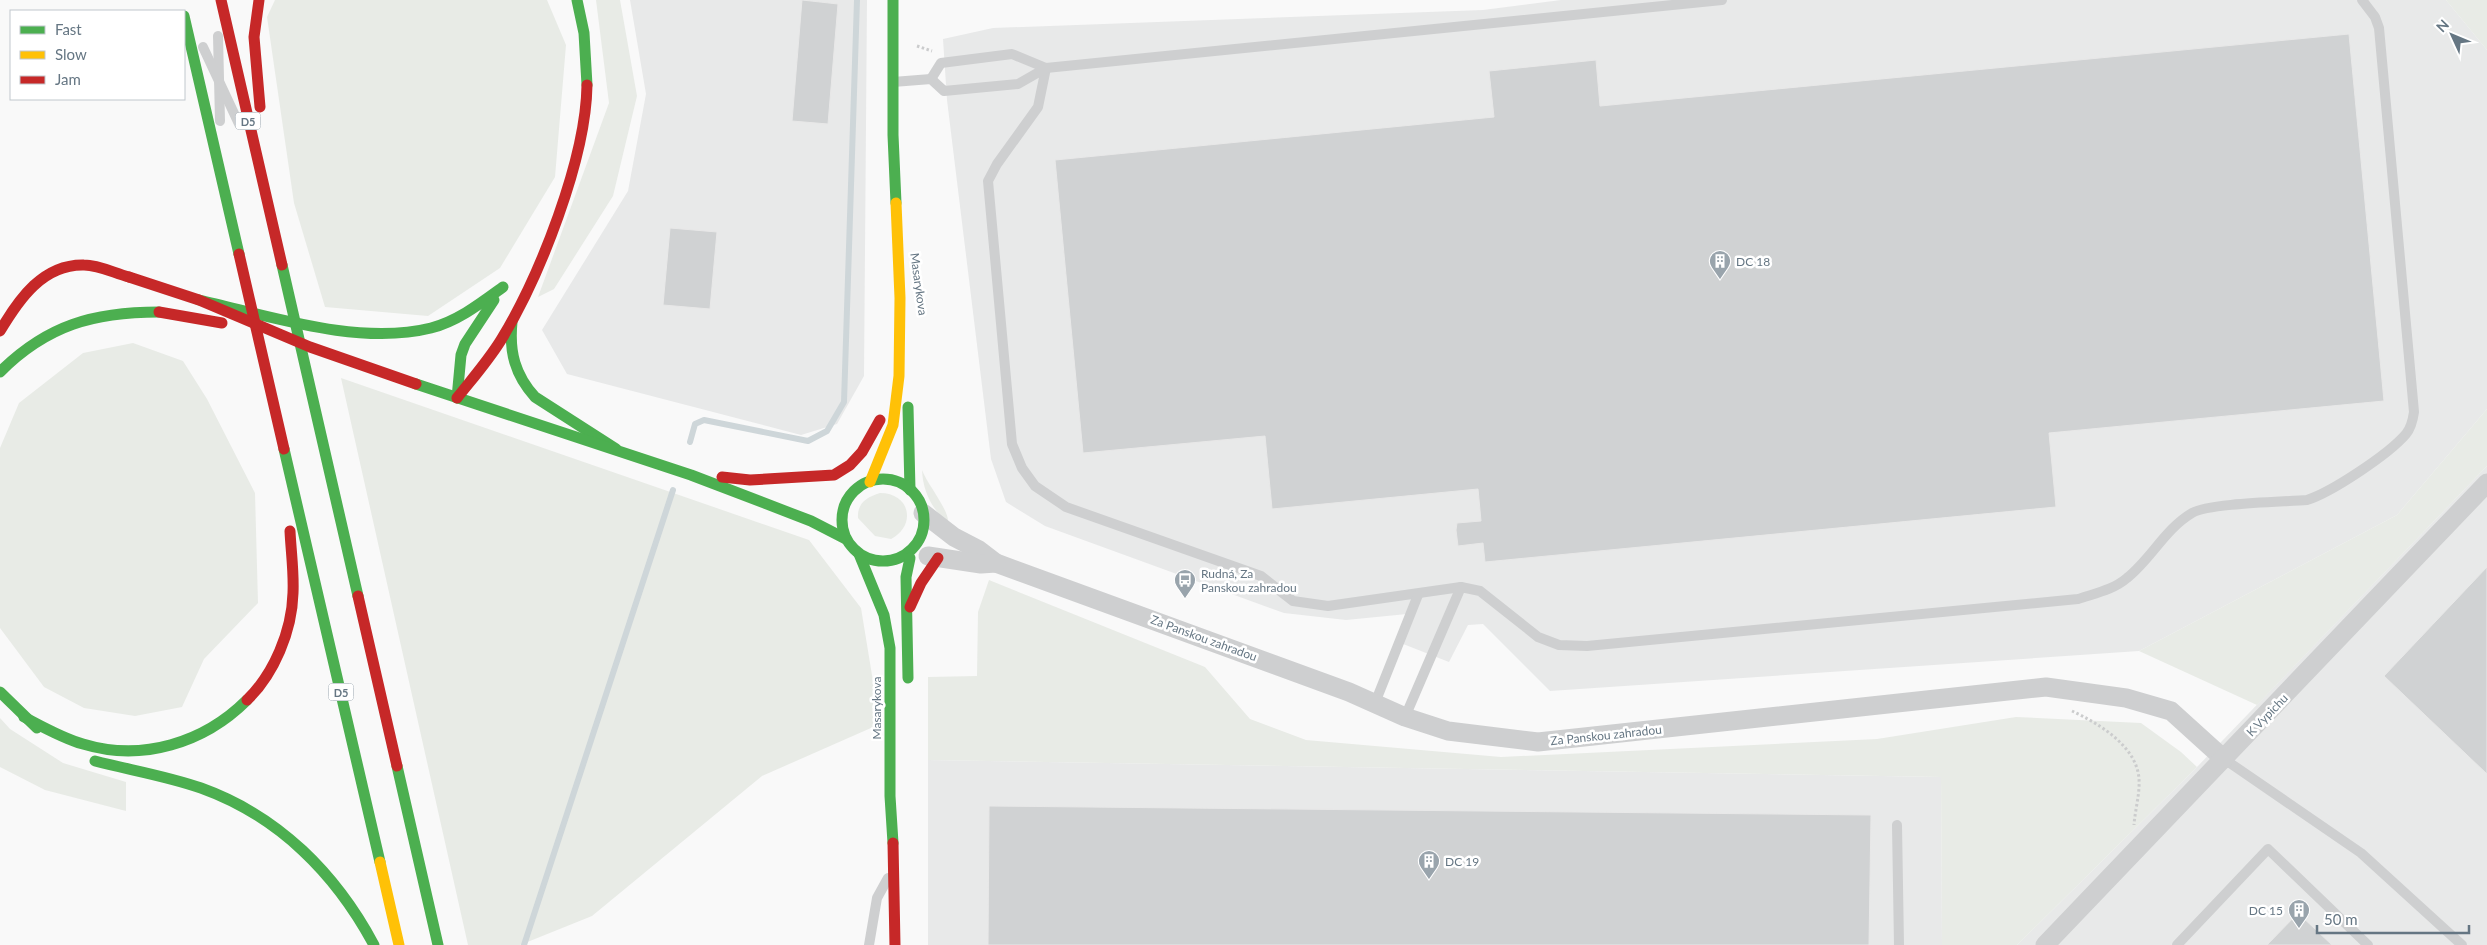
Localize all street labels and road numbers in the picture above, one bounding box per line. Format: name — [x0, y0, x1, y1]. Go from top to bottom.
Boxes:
road number: D5 — [236, 112, 260, 130]
street label: Masarykova — [907, 252, 931, 316]
street label: Za Panskou zahradou — [1149, 612, 1259, 664]
street label: Masarykova — [869, 676, 884, 740]
road number: D5 — [328, 684, 354, 700]
street label: K Vypichu — [2243, 691, 2291, 739]
street label: Za Panskou zahradou — [1550, 722, 1662, 748]

